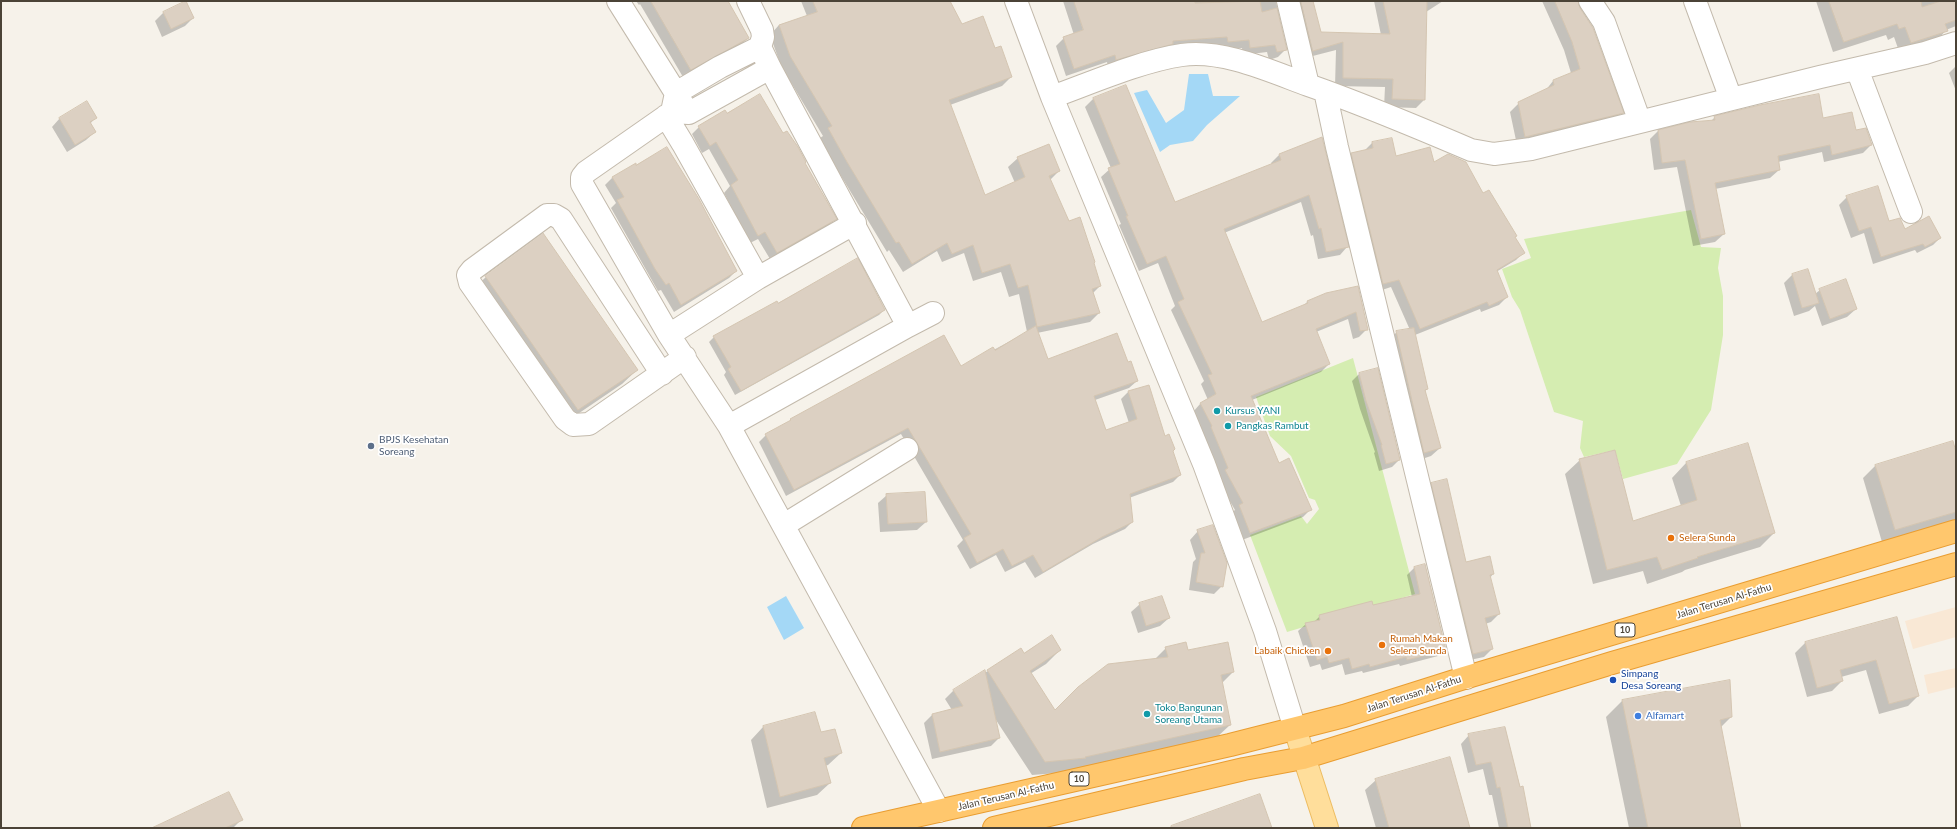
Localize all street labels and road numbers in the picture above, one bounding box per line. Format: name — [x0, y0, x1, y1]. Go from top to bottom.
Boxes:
street label: Jalan Terusan Al-Fathu — [1675, 581, 1773, 621]
road number: 10 — [1615, 623, 1635, 637]
street label: Jalan Terusan Al-Fathu — [1365, 673, 1463, 715]
road number: 10 — [1069, 772, 1089, 786]
street label: Jalan Terusan Al-Fathu — [957, 779, 1055, 813]

